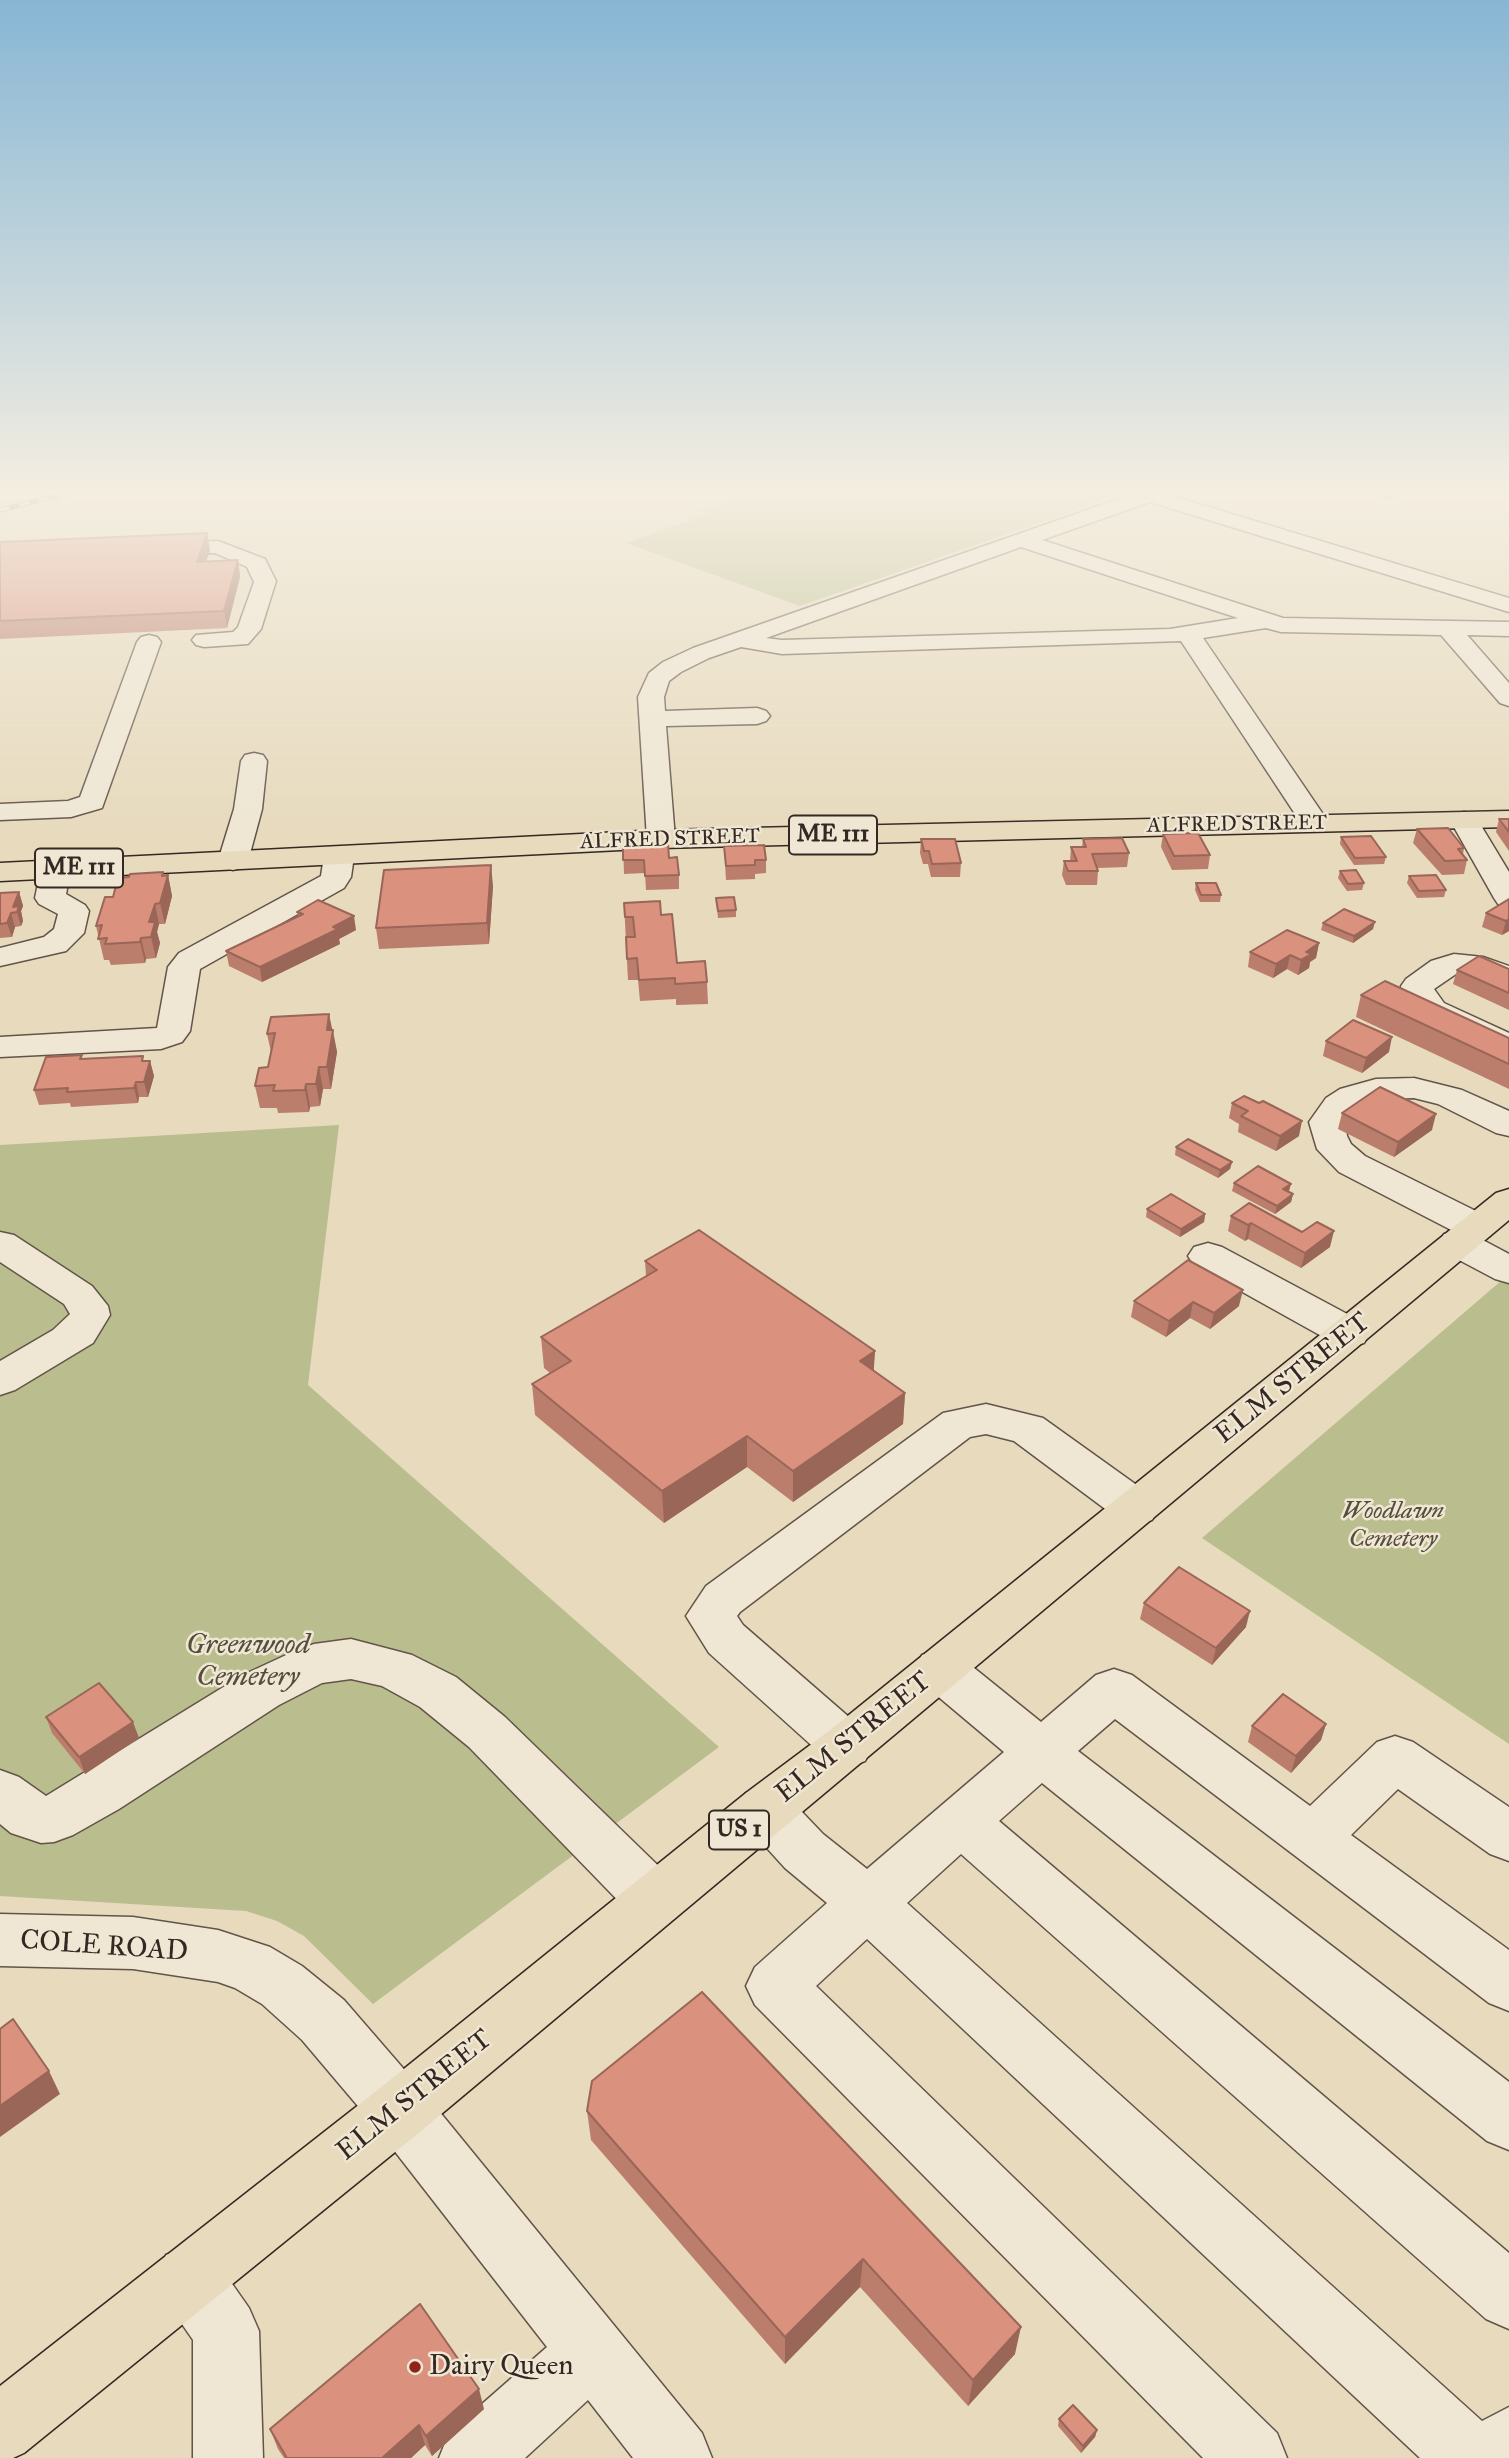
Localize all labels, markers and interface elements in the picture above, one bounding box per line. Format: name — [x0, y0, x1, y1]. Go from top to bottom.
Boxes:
street label: ALFRED STREET — [1147, 811, 1327, 839]
road number: ME 111 — [789, 816, 877, 855]
street label: ALFRED STREET — [580, 824, 760, 856]
road number: ME 111 — [35, 848, 123, 888]
street label: ELM STREET — [1209, 1306, 1377, 1452]
park label: Woodlawn Cemetery — [1342, 1498, 1444, 1554]
park label: Greenwood Cemetery — [186, 1629, 310, 1695]
street label: ELM STREET — [770, 1665, 938, 1811]
road number: US 1 — [709, 1811, 769, 1850]
street label: COLE ROAD — [19, 1924, 189, 1970]
street label: ELM STREET — [331, 2023, 499, 2169]
place label: Dairy Queen — [429, 2350, 573, 2384]
marker: Dairy Queen — [407, 2359, 423, 2375]

